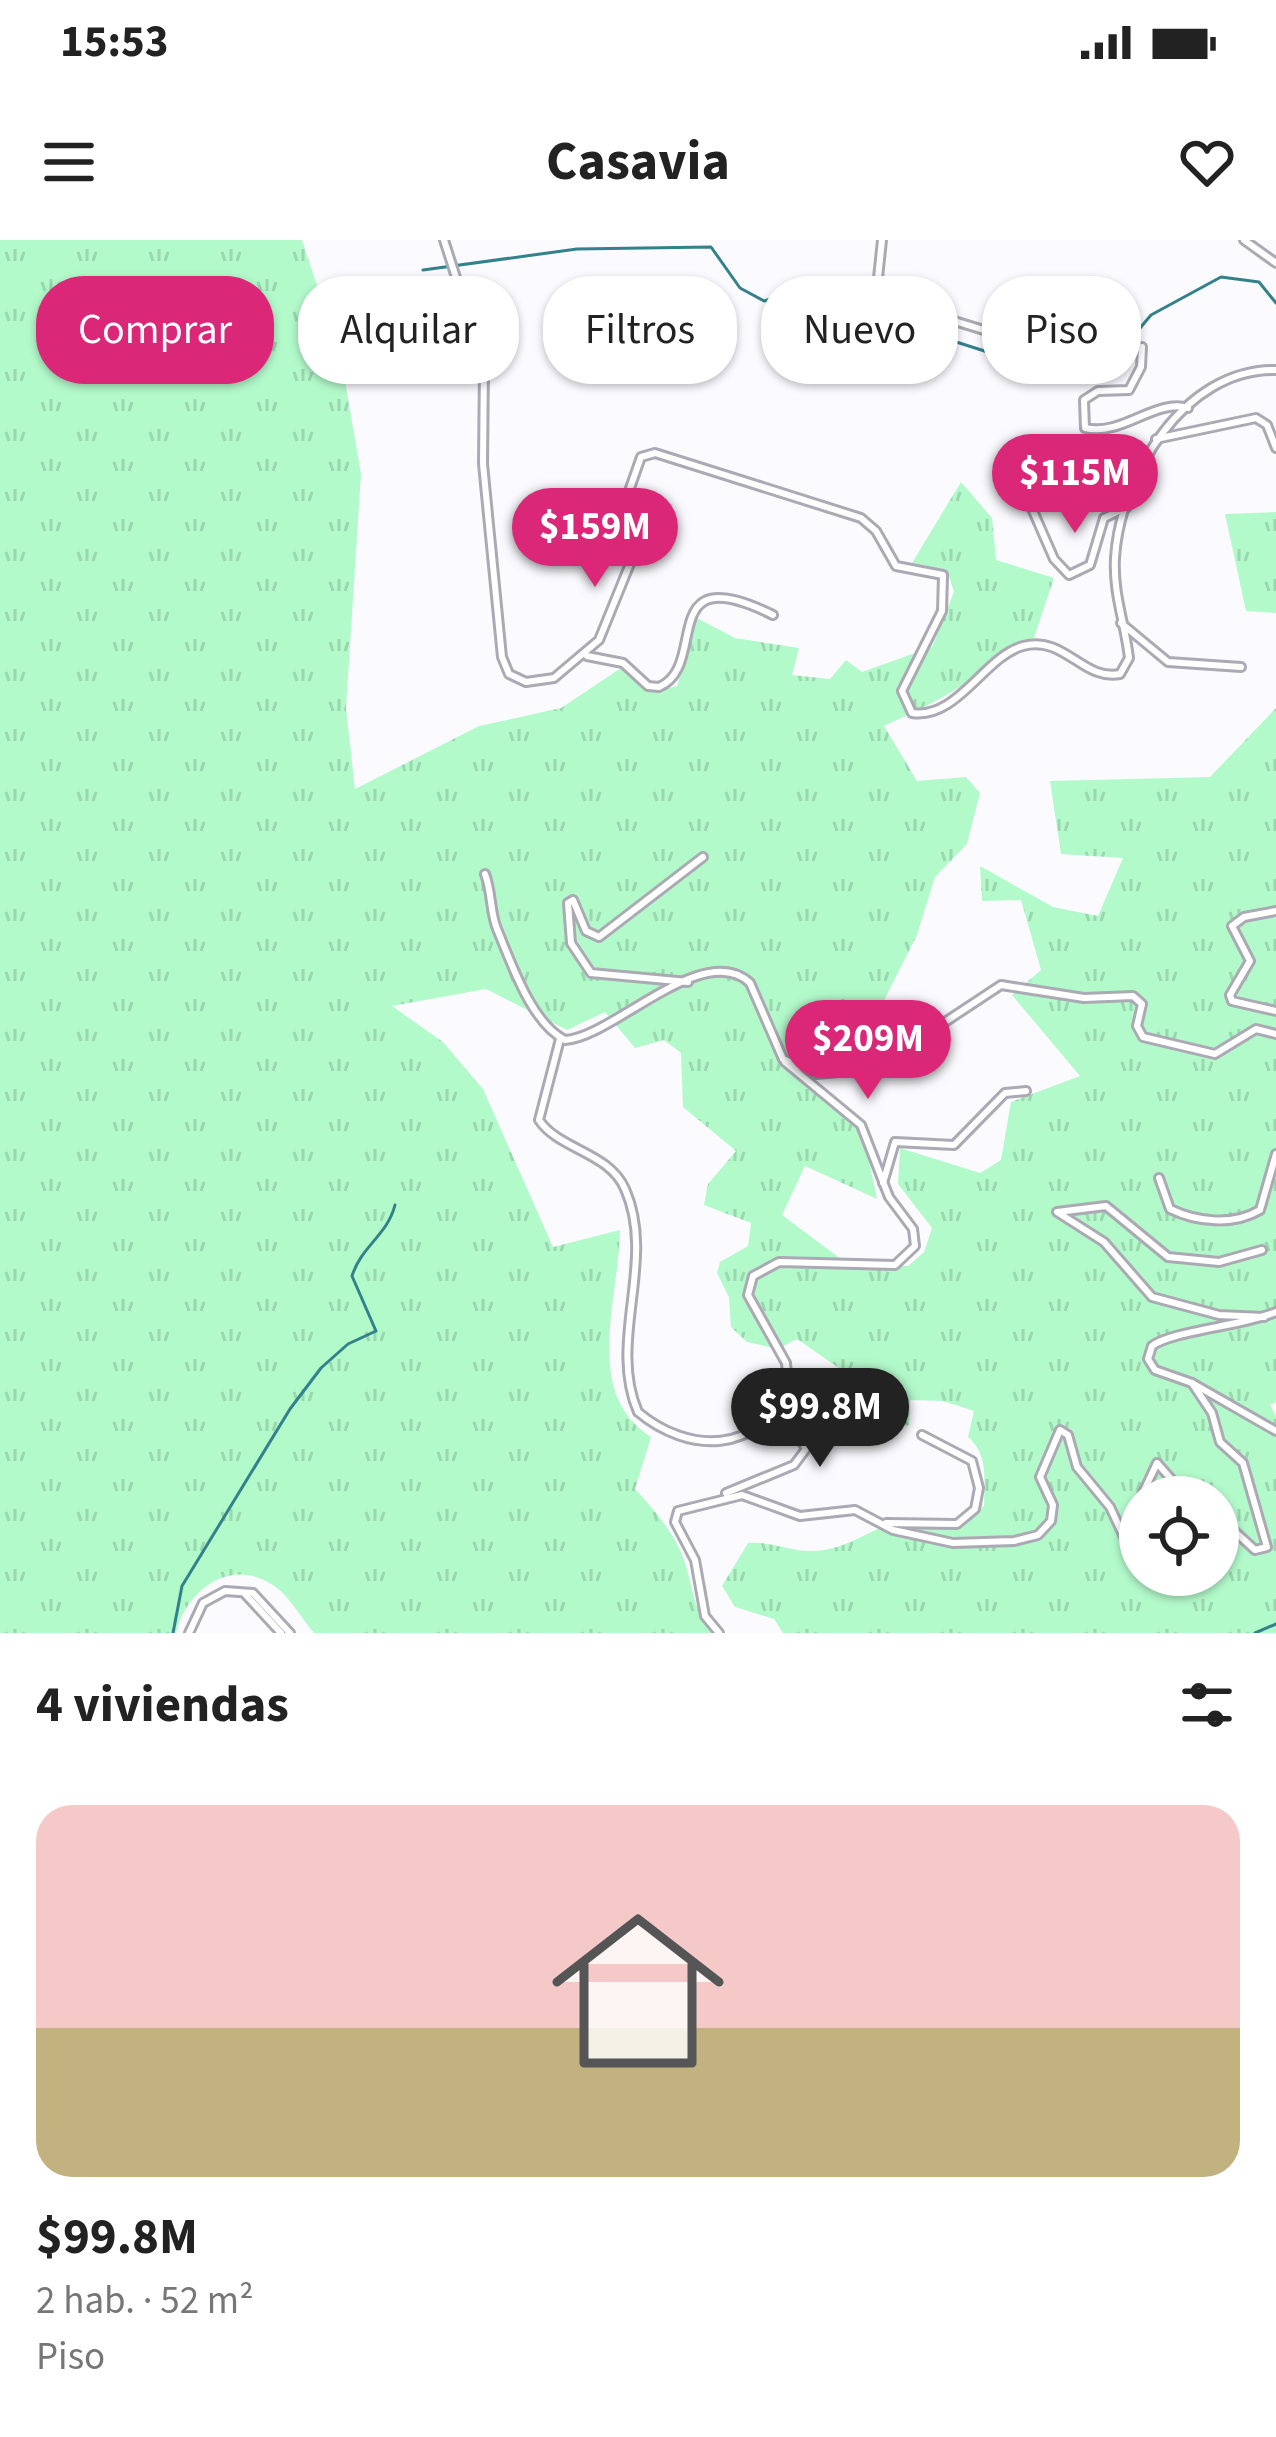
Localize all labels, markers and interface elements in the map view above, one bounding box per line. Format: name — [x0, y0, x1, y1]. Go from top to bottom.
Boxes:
text: 15:53 — [60, 10, 169, 74]
text: Casavia — [546, 124, 730, 201]
icon: menu — [36, 129, 102, 195]
icon: heart — [1174, 129, 1240, 195]
chip: Comprar — [36, 276, 274, 384]
chip: Alquilar — [298, 276, 519, 384]
chip: Filtros — [543, 276, 737, 384]
chip: Nuevo — [761, 276, 958, 384]
chip: Piso — [982, 276, 1141, 384]
pin: $115M — [991, 434, 1159, 536]
text: $115M — [1019, 445, 1131, 501]
pin: $159M — [511, 488, 679, 590]
text: $159M — [539, 499, 651, 555]
pin: $209M — [784, 1000, 952, 1102]
text: $209M — [812, 1011, 924, 1067]
pin: $99.8M — [722, 1368, 918, 1470]
text: $99.8M — [758, 1379, 882, 1435]
map controls — [1119, 1476, 1239, 1596]
button: locate — [1119, 1476, 1239, 1596]
text: 4 viviendas — [36, 1669, 289, 1741]
icon: filters — [1174, 1672, 1240, 1738]
icon: home — [530, 1883, 746, 2099]
text: $99.8M — [36, 2201, 198, 2273]
text: 2 hab. · 52 m² — [36, 2273, 253, 2329]
text: Piso — [36, 2329, 105, 2385]

